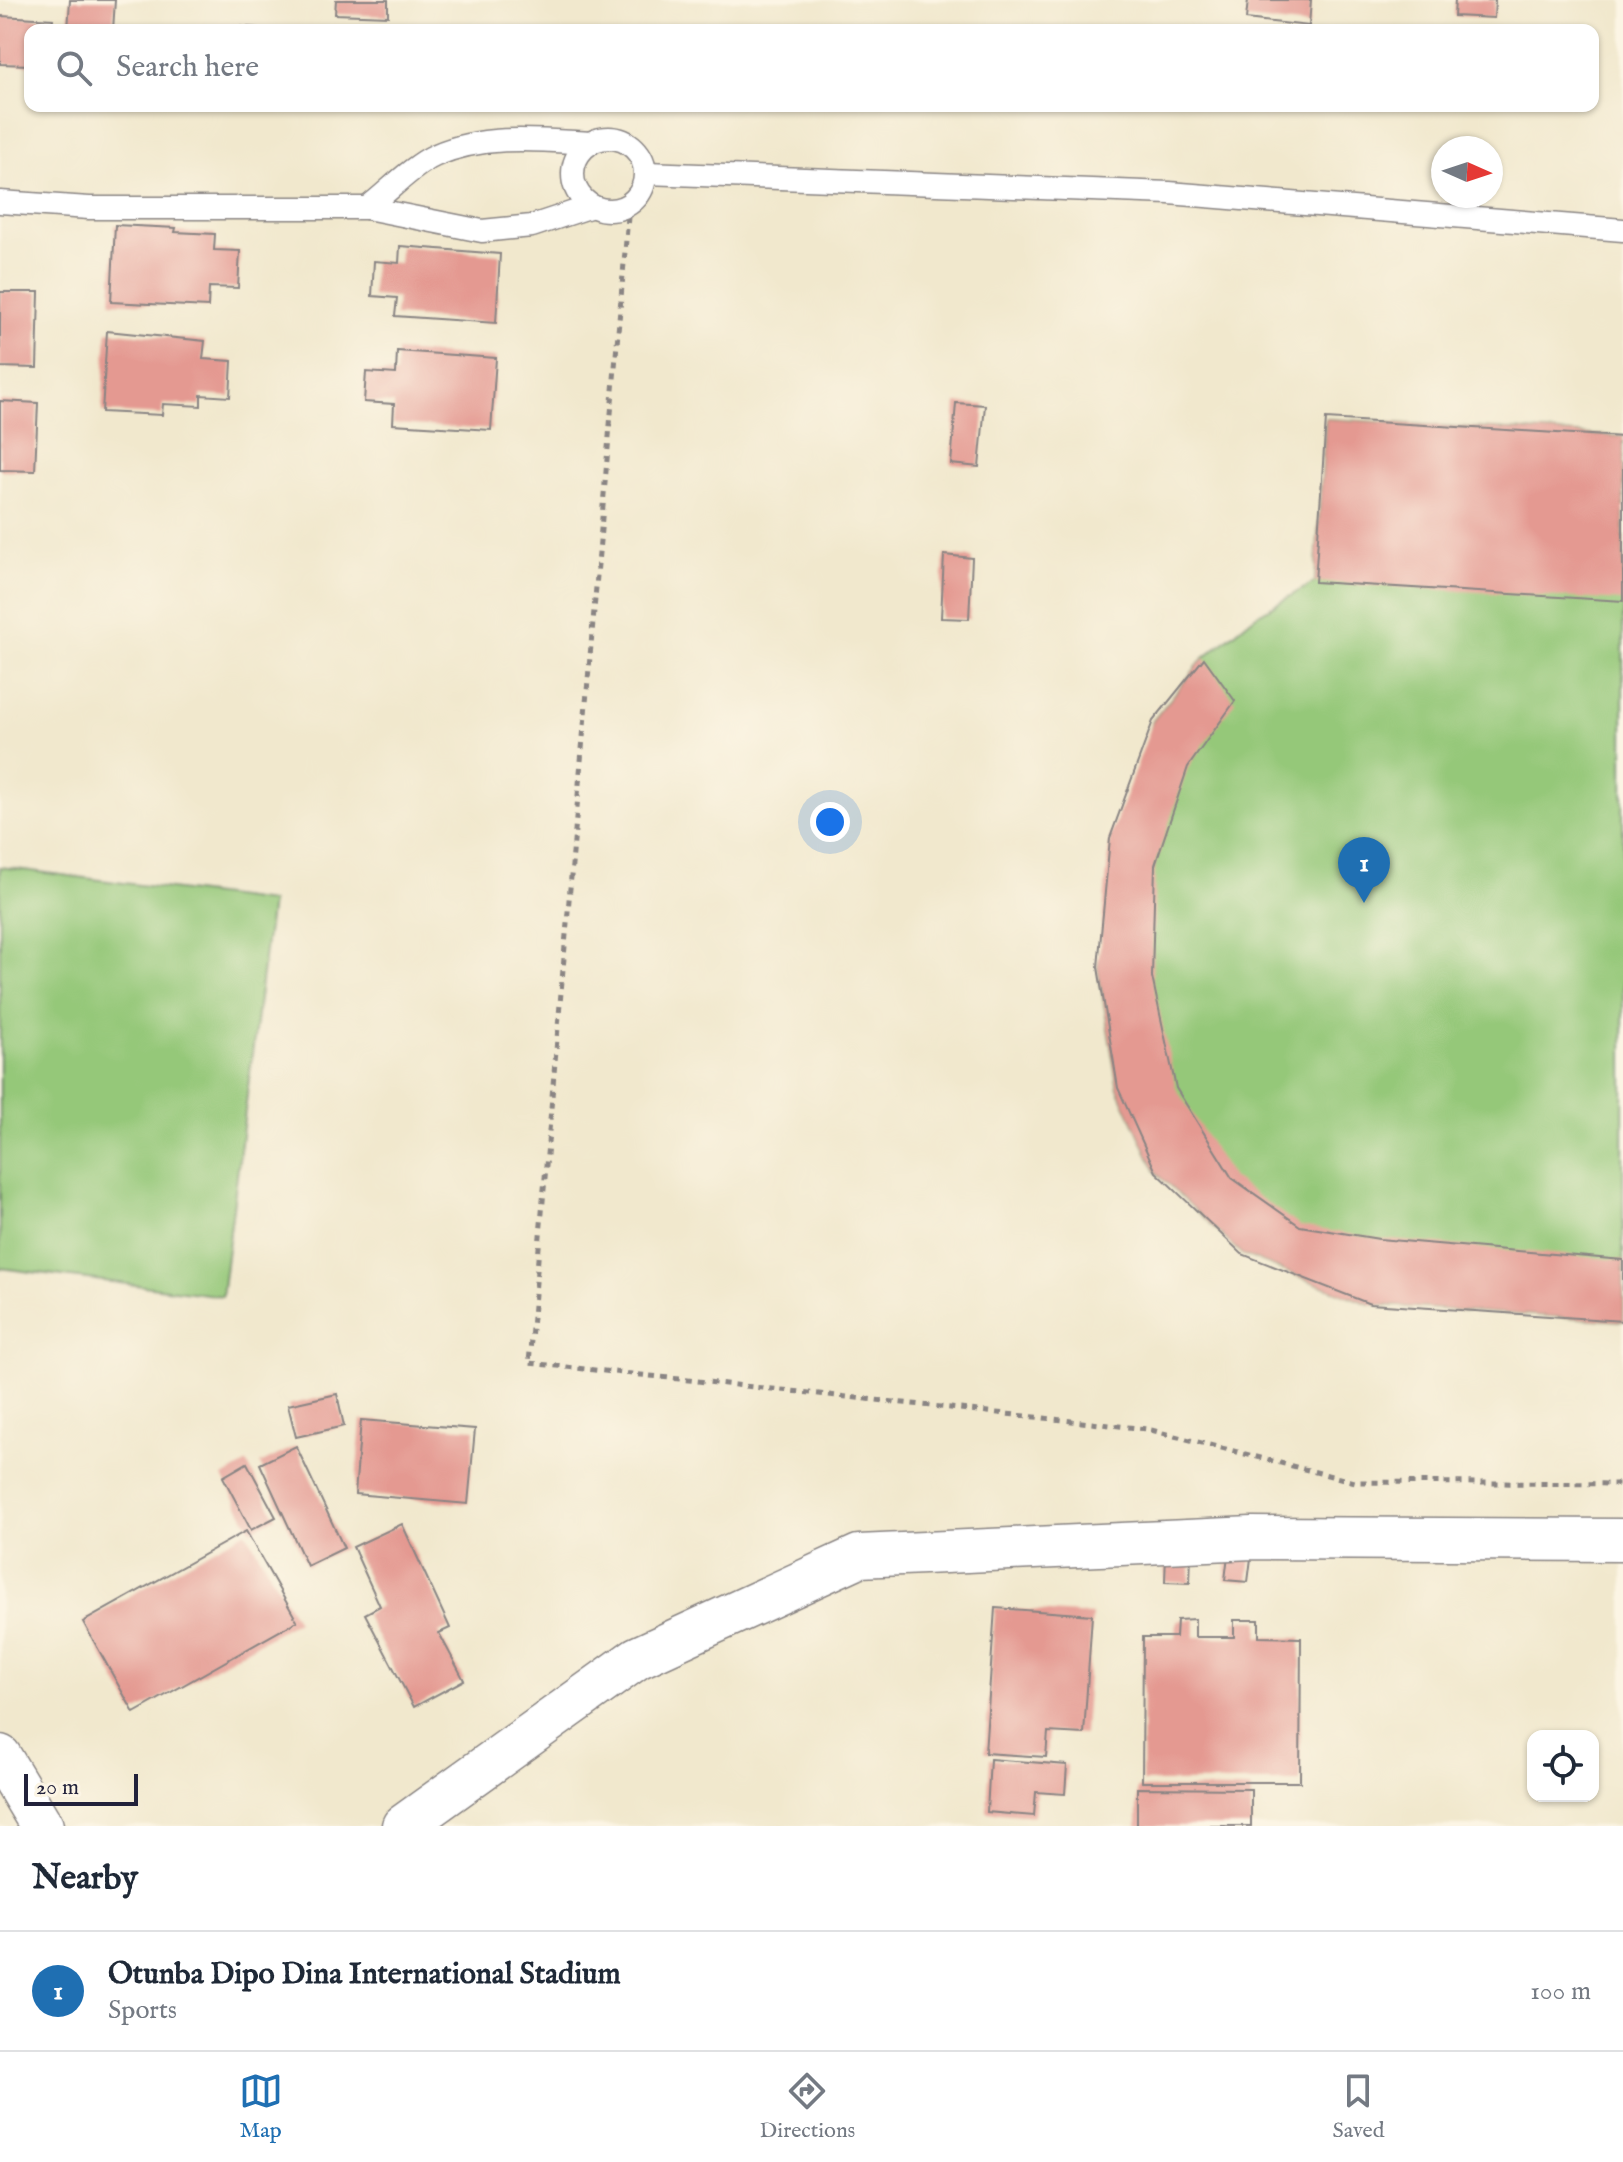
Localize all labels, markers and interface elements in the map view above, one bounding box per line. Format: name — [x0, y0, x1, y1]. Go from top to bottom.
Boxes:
search box — [24, 24, 1599, 112]
icon: search — [52, 46, 96, 90]
text: Search here — [116, 49, 259, 87]
north arrow — [1431, 136, 1503, 208]
your location — [810, 802, 850, 842]
pin: 1 — [1338, 837, 1390, 903]
map controls — [1527, 1730, 1599, 1802]
button: locate — [1527, 1730, 1599, 1802]
scale bar — [24, 1770, 138, 1806]
text: 20 m — [36, 1774, 79, 1802]
text: Nearby — [32, 1857, 138, 1900]
text: Otunba Dipo Dina International Stadium — [108, 1956, 621, 1994]
text: 1 — [53, 1975, 63, 2008]
text: 100 m — [1530, 1975, 1591, 2008]
text: Sports — [108, 1994, 177, 2027]
tab: Map — [239, 2069, 283, 2145]
tab: Directions — [760, 2069, 855, 2145]
tab: Saved — [1332, 2069, 1384, 2145]

